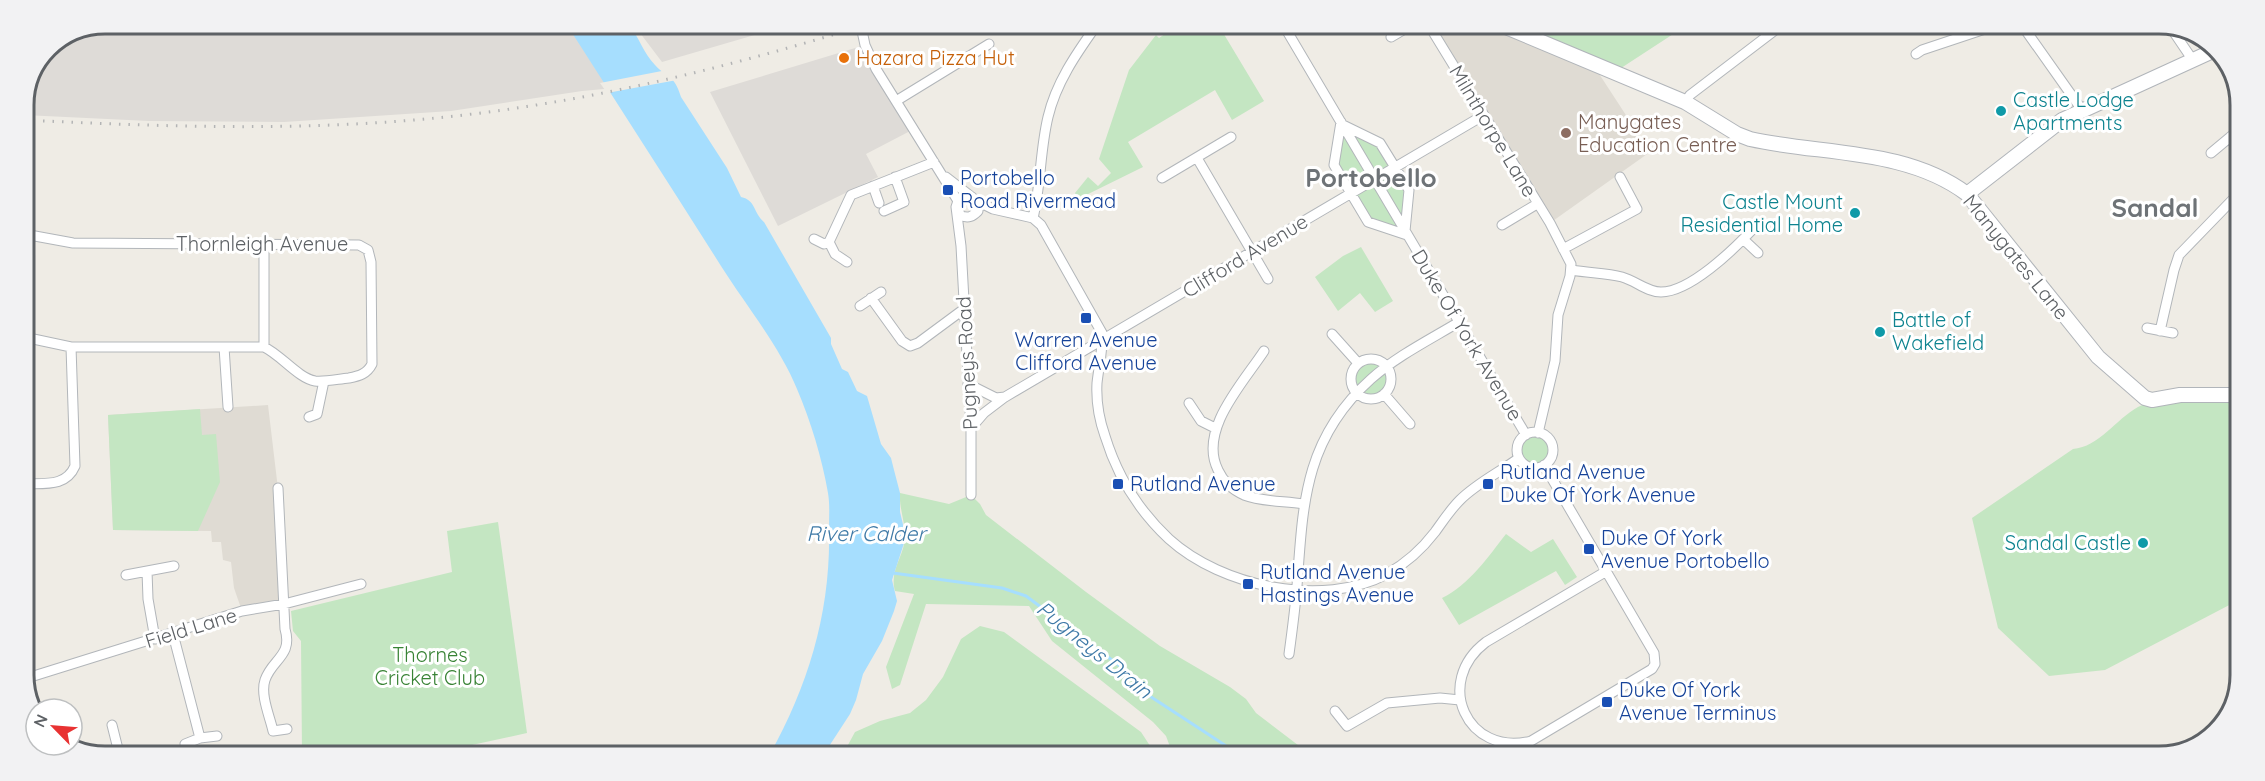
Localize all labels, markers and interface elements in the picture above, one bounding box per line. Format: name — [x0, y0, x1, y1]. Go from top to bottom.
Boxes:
place label: Hazara Pizza Hut — [856, 45, 1015, 70]
marker: Hazara Pizza Hut — [837, 51, 851, 65]
street label: Milnthorpe Lane — [1444, 60, 1543, 201]
place label: Castle Lodge Apartments — [2013, 87, 2134, 135]
marker: Castle Lodge Apartments — [1994, 104, 2008, 118]
place label: Manygates Education Centre — [1578, 109, 1737, 157]
marker: Manygates Education Centre — [1559, 126, 1573, 140]
district label: Portobello — [1305, 161, 1437, 194]
place label: Portobello Road Rivermead — [960, 165, 1116, 213]
marker: Portobello Road Rivermead — [941, 183, 955, 197]
place label: Castle Mount Residential Home — [1681, 189, 1843, 237]
street label: Manygates Lane — [1958, 189, 2075, 324]
district label: Sandal — [2111, 191, 2199, 224]
marker: Castle Mount Residential Home — [1848, 206, 1862, 220]
street label: Clifford Avenue — [1178, 208, 1312, 303]
street label: Thornleigh Avenue — [176, 231, 348, 256]
street label: Duke Of York Avenue — [1406, 245, 1528, 425]
street label: Pugneys Road — [951, 296, 982, 431]
place label: Battle of Wakefield — [1892, 307, 1984, 355]
marker: Warren Avenue Clifford Avenue — [1079, 311, 1093, 325]
marker: Battle of Wakefield — [1873, 325, 1887, 339]
place label: Warren Avenue Clifford Avenue — [1015, 327, 1157, 375]
place label: Rutland Avenue Duke Of York Avenue — [1500, 459, 1695, 507]
place label: Rutland Avenue — [1130, 471, 1276, 496]
marker: Rutland Avenue — [1111, 477, 1125, 491]
marker: Rutland Avenue Duke Of York Avenue — [1481, 477, 1495, 491]
water label: River Calder — [807, 520, 928, 546]
place label: Duke Of York Avenue Portobello — [1601, 525, 1770, 573]
place label: Sandal Castle — [2005, 530, 2131, 555]
marker: Sandal Castle — [2136, 536, 2150, 550]
marker: Duke Of York Avenue Portobello — [1582, 542, 1596, 556]
place label: Rutland Avenue Hastings Avenue — [1260, 559, 1414, 607]
marker: Rutland Avenue Hastings Avenue — [1241, 577, 1255, 591]
water label: Pugneys Drain — [1032, 595, 1158, 704]
street label: Field Lane — [142, 602, 240, 653]
park label: Thornes Cricket Club — [375, 642, 485, 690]
place label: Duke Of York Avenue Terminus — [1619, 677, 1776, 725]
marker: Duke Of York Avenue Terminus — [1600, 695, 1614, 709]
north arrow — [24, 697, 84, 757]
text: N — [29, 711, 52, 730]

